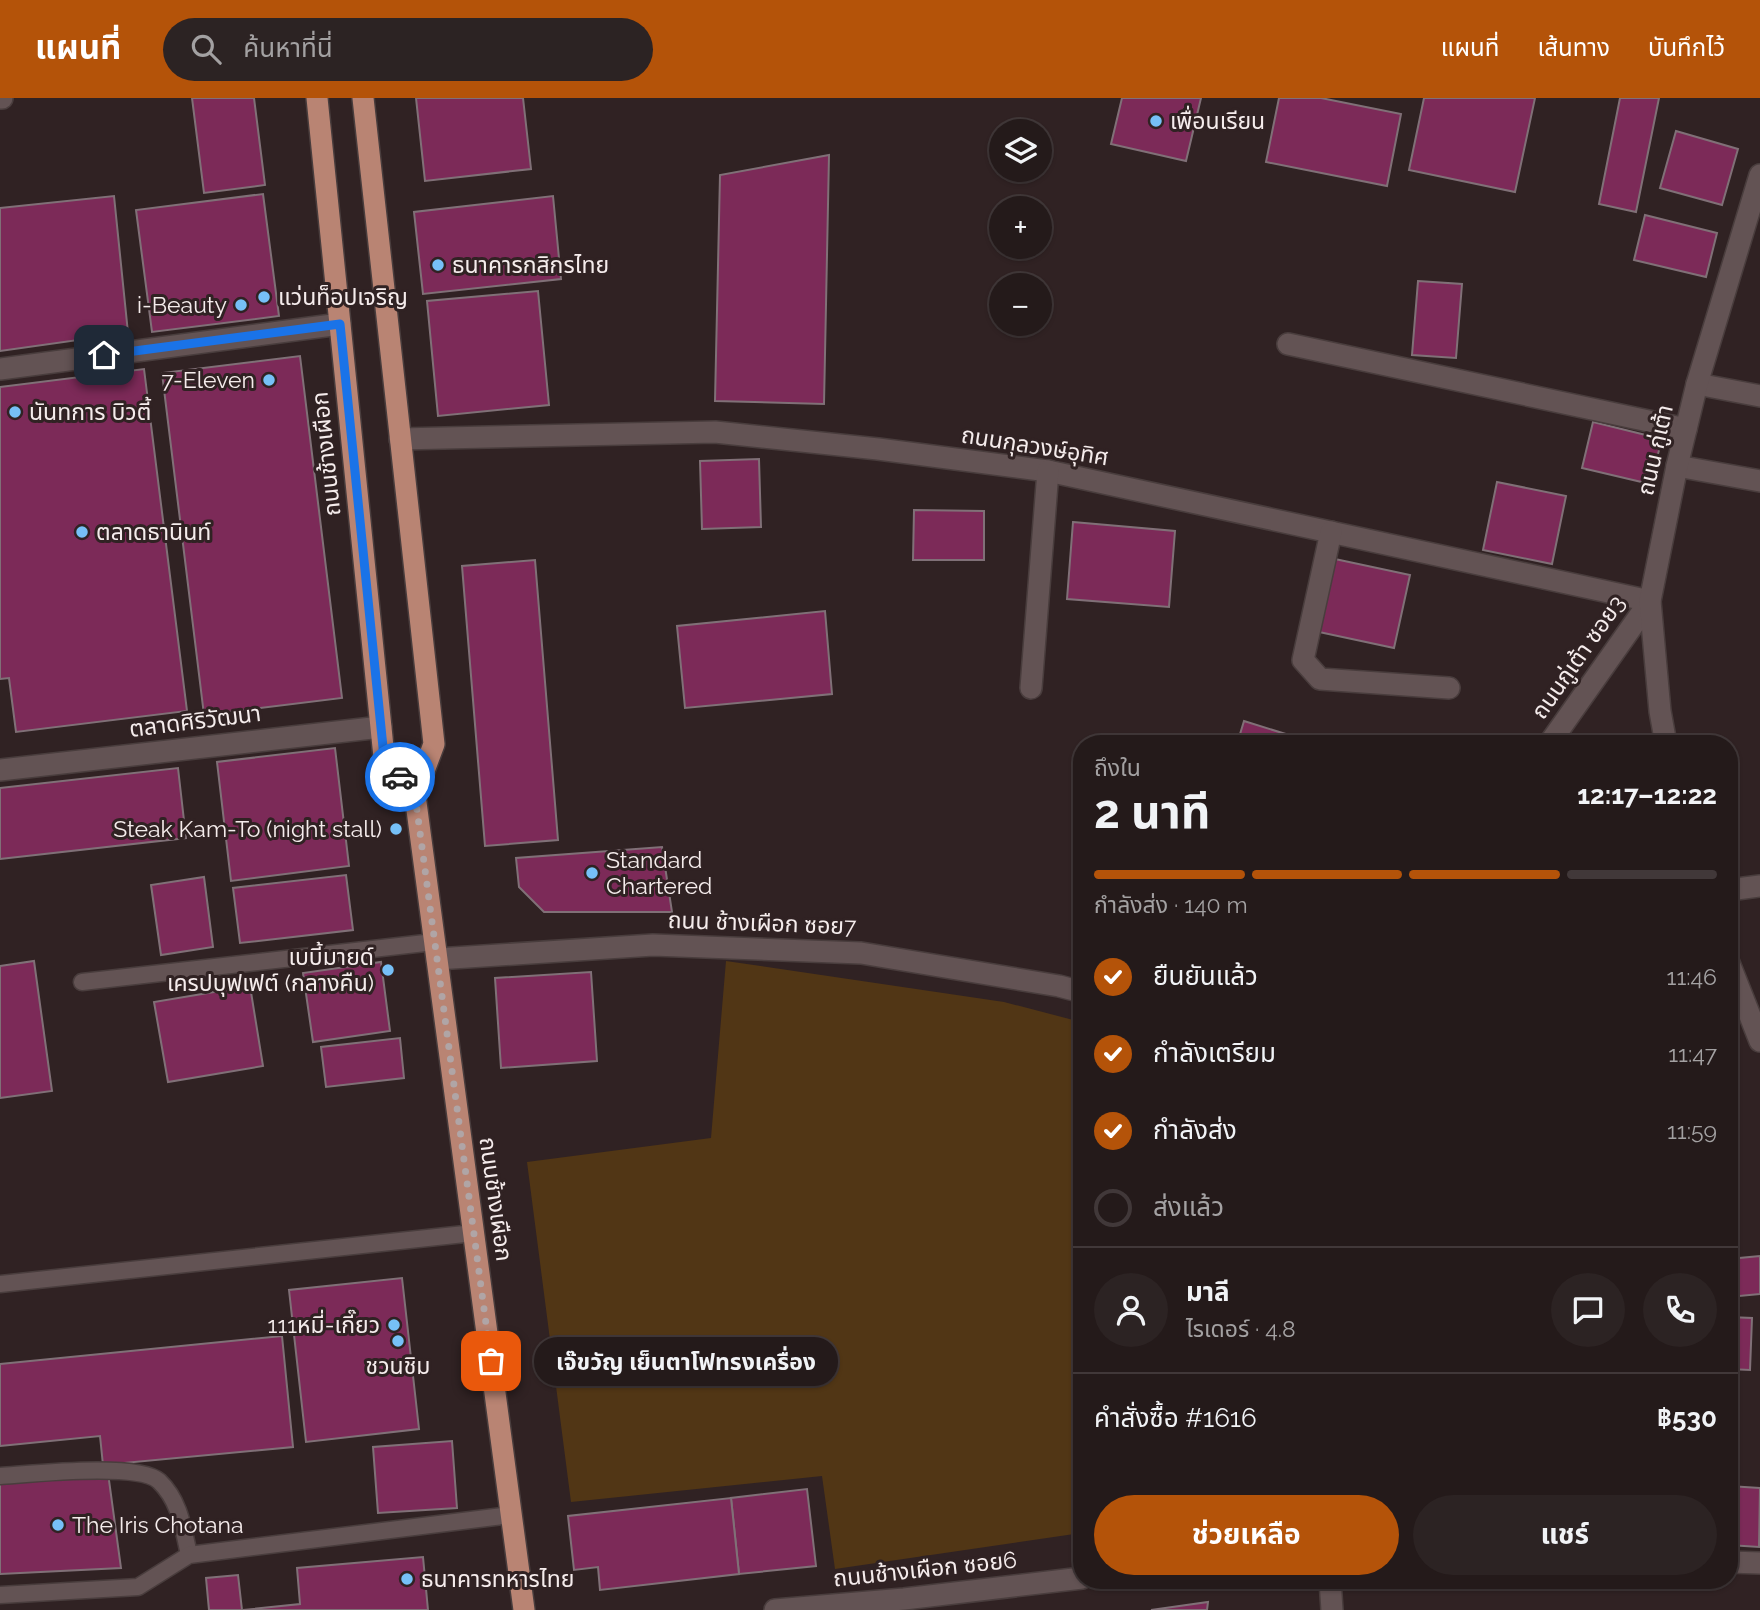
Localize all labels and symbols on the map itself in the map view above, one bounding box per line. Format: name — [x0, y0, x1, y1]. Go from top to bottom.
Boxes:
place label: เพื่อนเรียน — [1170, 105, 1265, 134]
marker: เพื่อนเรียน — [1148, 113, 1164, 129]
place label: ธนาคารกสิกรไทย — [452, 251, 609, 278]
marker: ธนาคารกสิกรไทย — [430, 257, 446, 273]
place label: แว่นท็อปเจริญ — [278, 283, 408, 310]
marker: แว่นท็อปเจริญ — [256, 289, 272, 305]
place label: i-Beauty — [137, 291, 227, 318]
marker: i-Beauty — [233, 297, 249, 313]
pin — [74, 325, 134, 385]
place label: 7-Eleven — [161, 366, 255, 393]
marker: 7-Eleven — [261, 372, 277, 388]
street label: ถนนช้างเผือก — [306, 390, 345, 518]
place label: นันทการ บิวตี้ — [29, 396, 151, 425]
street label: ถนน กู่เต้า — [1631, 402, 1680, 498]
marker: นันทการ บิวตี้ — [7, 404, 23, 420]
street label: ถนนกุลวงษ์อุทิศ — [959, 421, 1111, 471]
place label: ตลาดธานินท์ — [96, 518, 211, 545]
marker: ตลาดธานินท์ — [74, 524, 90, 540]
street label: ถนนกู่เต้า ซอย3 — [1525, 590, 1632, 725]
street label: ตลาดศิริวัฒนา — [128, 699, 262, 742]
courier — [365, 742, 435, 812]
place label: Steak Kam-To (night stall) — [113, 815, 382, 842]
marker: Steak Kam-To (night stall) — [388, 821, 404, 837]
place label: Standard Chartered — [606, 846, 712, 899]
marker: Standard Chartered — [584, 865, 600, 881]
street label: ถนน ช้างเผือก ซอย7 — [667, 906, 858, 939]
place label: เบบี้มายด์ เครปบุฟเฟต์ (กลางคืน) — [167, 941, 374, 997]
marker: เบบี้มายด์ เครปบุฟเฟต์ (กลางคืน) — [380, 962, 396, 978]
street label: ถนนช้างเผือก — [474, 1135, 519, 1263]
place label: 111หมี่-เกี๊ยว — [268, 1309, 380, 1338]
marker: 111หมี่-เกี๊ยว — [386, 1317, 402, 1333]
pin — [461, 1331, 521, 1391]
marker: ชวนชิม — [390, 1333, 406, 1349]
callout: เจ๊ขวัญ เย็นตาโฟทรงเครื่อง — [533, 1336, 838, 1386]
place label: ชวนชิม — [366, 1352, 430, 1379]
place label: The Iris Chotana — [72, 1511, 243, 1538]
marker: The Iris Chotana — [50, 1517, 66, 1533]
street label: ถนนช้างเผือก ซอย6 — [832, 1545, 1018, 1592]
place label: ธนาคารทหารไทย — [421, 1565, 574, 1592]
marker: ธนาคารทหารไทย — [399, 1571, 415, 1587]

